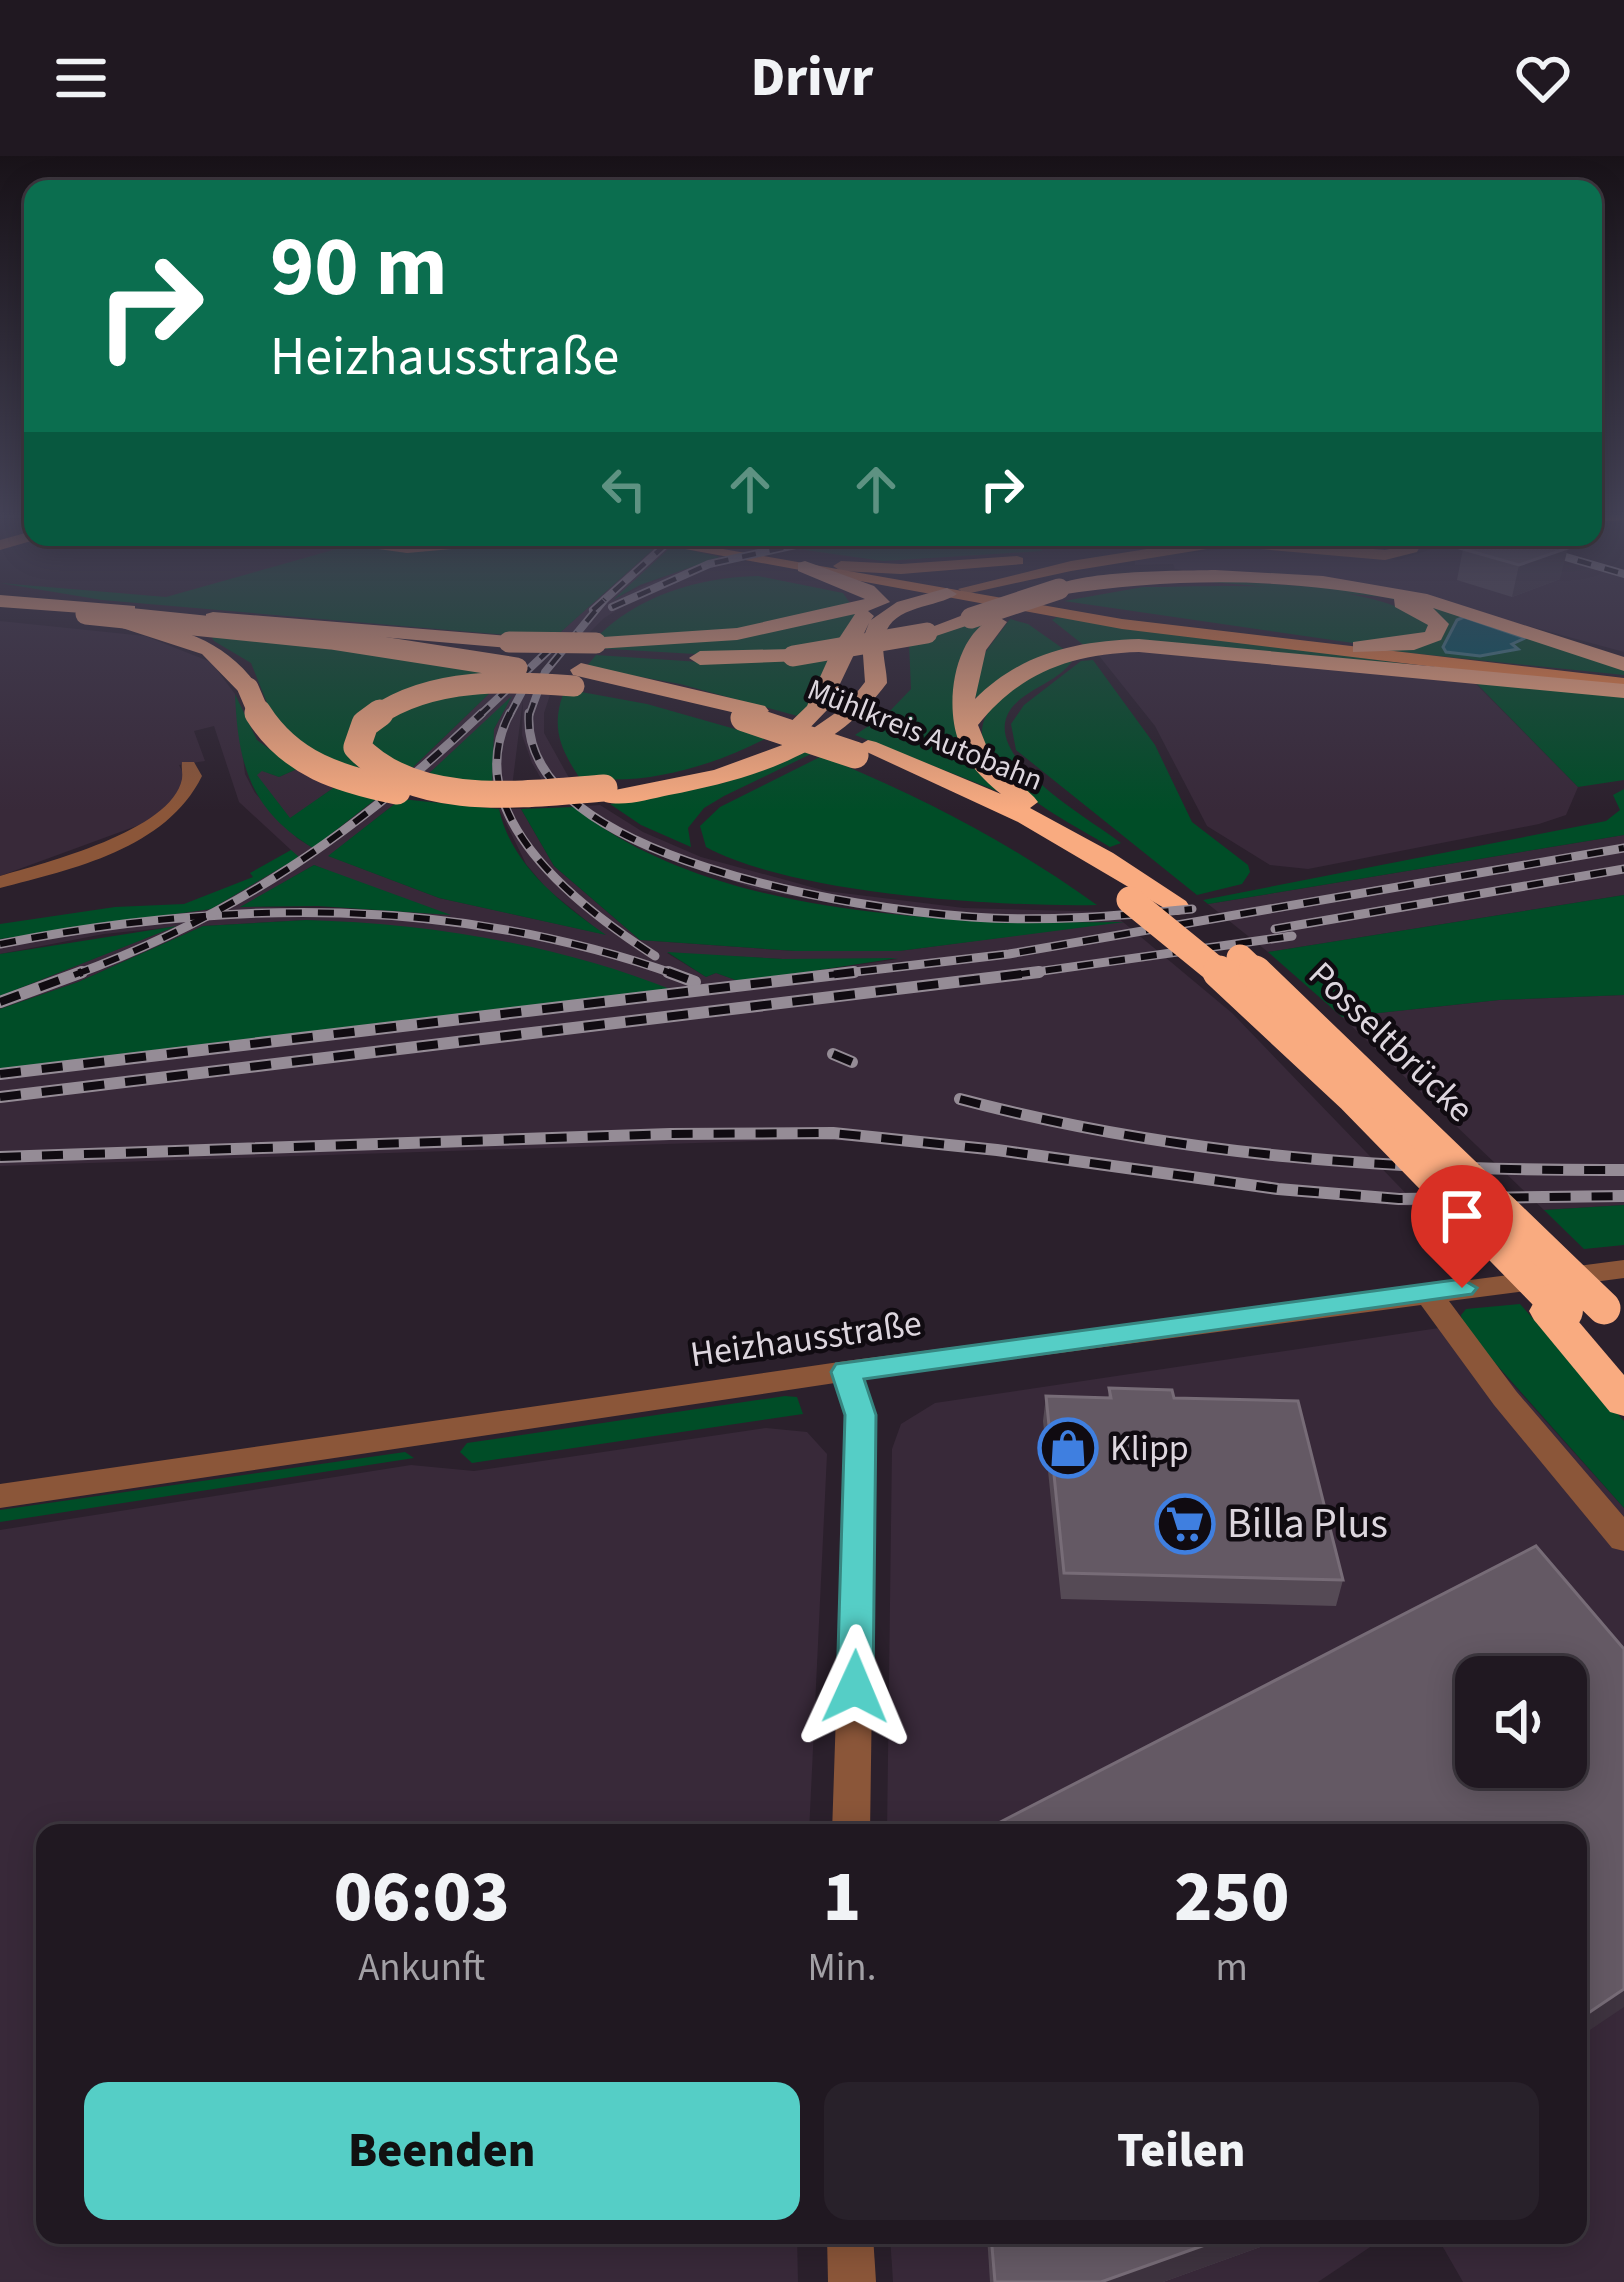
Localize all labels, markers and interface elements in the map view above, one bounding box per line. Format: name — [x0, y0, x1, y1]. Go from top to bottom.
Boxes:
text: Drivr — [751, 40, 873, 117]
icon: menu — [48, 45, 114, 111]
icon: heart — [1510, 45, 1576, 111]
text: 90 m — [270, 208, 448, 328]
icon: right — [72, 228, 228, 384]
text: Heizhausstraße — [270, 319, 619, 396]
icon: left — [591, 456, 657, 522]
icon: ahead — [717, 456, 783, 522]
icon: ahead — [843, 456, 909, 522]
icon: right — [969, 456, 1035, 522]
street label: Mühlkreis Autobahn — [801, 668, 1049, 802]
street label: Posseltbrücke — [1297, 950, 1485, 1134]
pin — [1411, 1165, 1513, 1288]
icon: arrive — [1429, 1183, 1495, 1249]
street label: Heizhausstraße — [687, 1298, 925, 1380]
shop icon: Klipp — [1037, 1417, 1099, 1479]
place label: Klipp — [1110, 1423, 1189, 1474]
supermarket icon: Billa Plus — [1154, 1493, 1216, 1555]
place label: Billa Plus — [1227, 1494, 1388, 1554]
position arrow — [792, 1624, 918, 1750]
map controls — [1455, 1656, 1587, 1788]
button: sound — [1455, 1656, 1587, 1788]
text: 06:03 — [334, 1846, 510, 1949]
text: 1 — [823, 1846, 861, 1949]
text: 250 — [1174, 1846, 1289, 1949]
text: Ankunft — [358, 1940, 485, 1996]
text: Min. — [807, 1940, 876, 1996]
text: m — [1216, 1940, 1248, 1996]
button: Beenden — [84, 2082, 800, 2220]
button: Teilen — [824, 2082, 1539, 2220]

